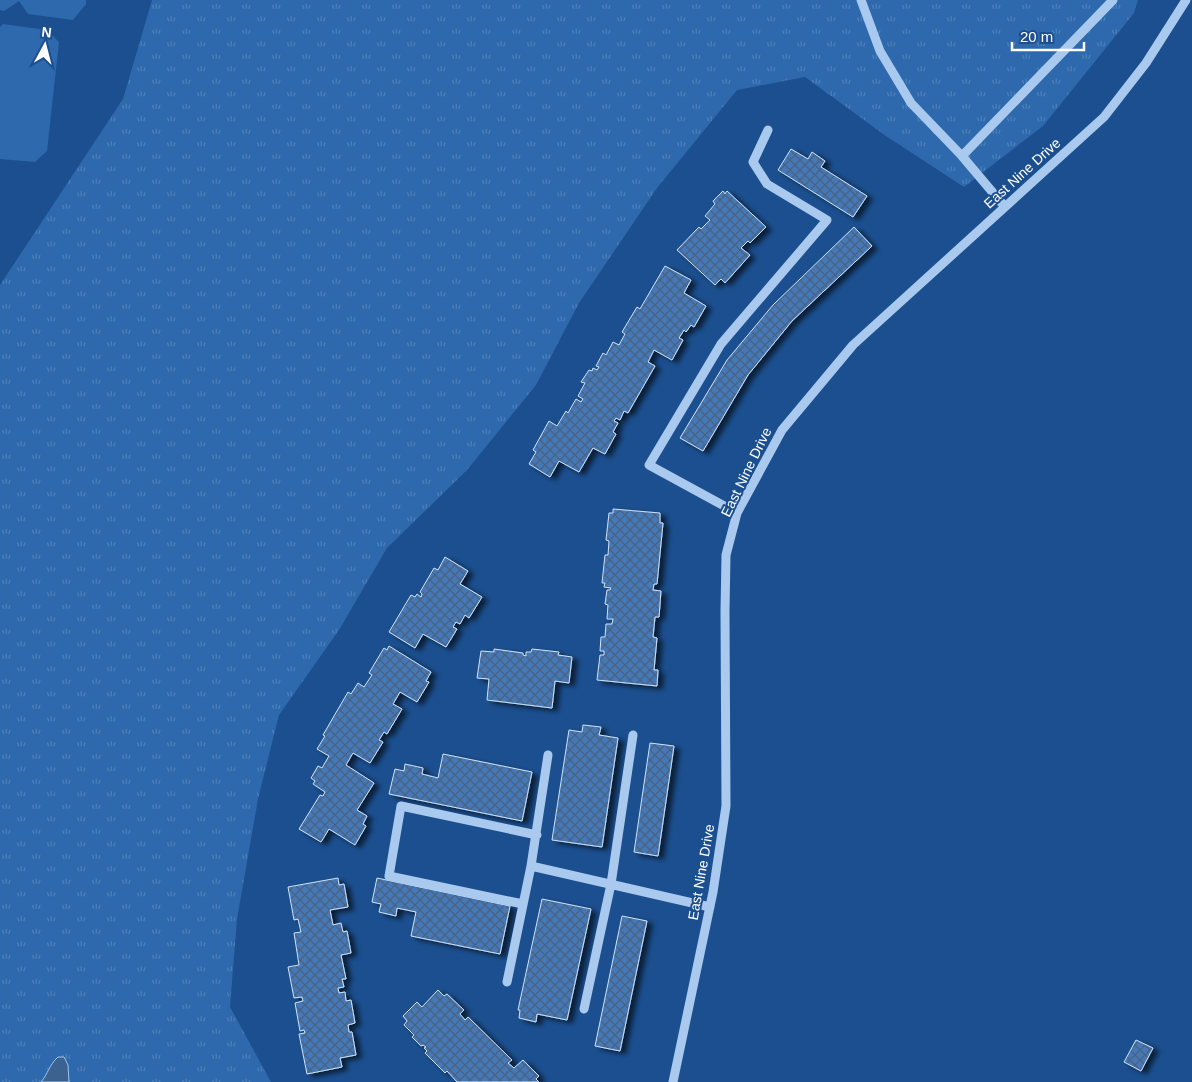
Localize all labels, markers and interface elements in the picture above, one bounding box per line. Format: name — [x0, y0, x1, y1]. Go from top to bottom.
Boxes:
north arrow — [20, 20, 70, 70]
scale bar — [1012, 20, 1084, 52]
text: N — [41, 24, 53, 41]
text: 20 m — [1020, 28, 1053, 45]
street label: East Nine Drive — [981, 134, 1064, 211]
street label: East Nine Drive — [717, 425, 775, 519]
street label: East Nine Drive — [685, 823, 717, 921]

